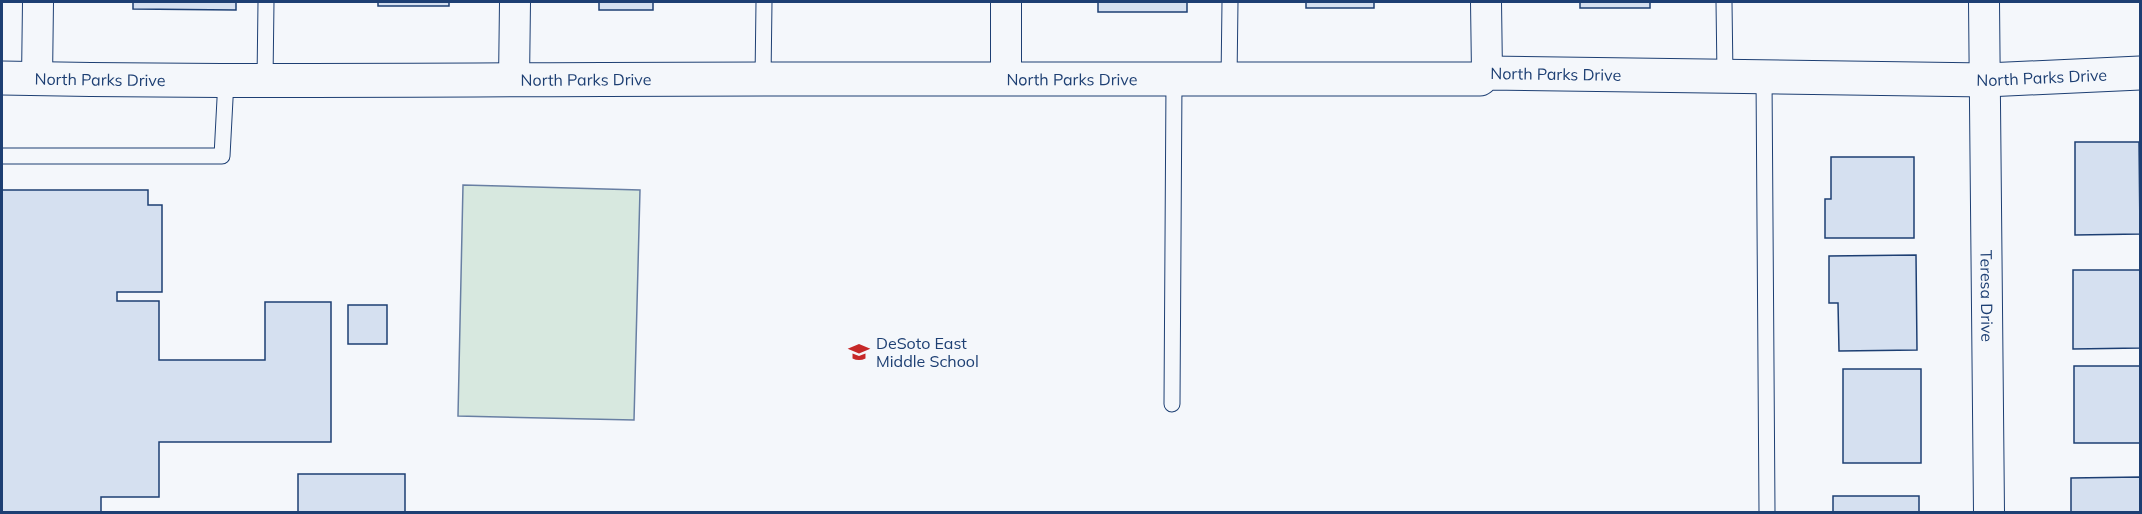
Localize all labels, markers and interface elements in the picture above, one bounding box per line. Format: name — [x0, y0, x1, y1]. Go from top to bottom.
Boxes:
street label: North Parks Drive — [1490, 63, 1621, 85]
street label: North Parks Drive — [1976, 65, 2107, 90]
street label: North Parks Drive — [34, 69, 166, 90]
street label: North Parks Drive — [520, 69, 651, 90]
street label: North Parks Drive — [1006, 69, 1137, 89]
street label: Teresa Drive — [1976, 250, 1997, 342]
place label: DeSoto East Middle School — [876, 333, 979, 371]
school or university icon: DeSoto East Middle School — [847, 340, 871, 364]

